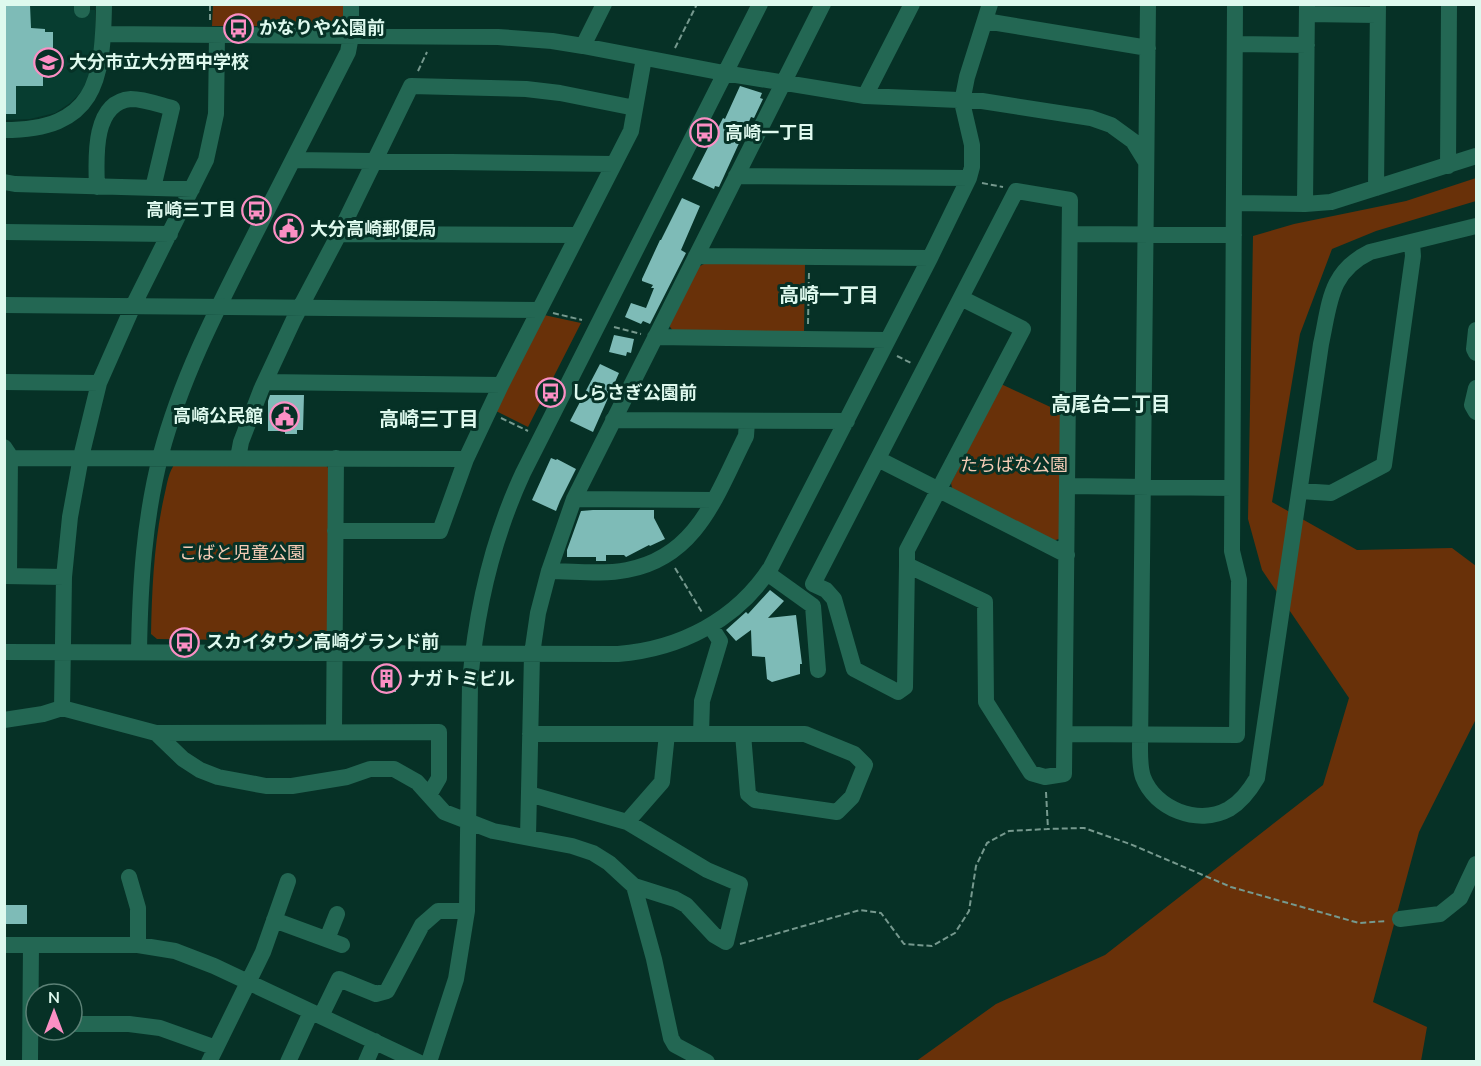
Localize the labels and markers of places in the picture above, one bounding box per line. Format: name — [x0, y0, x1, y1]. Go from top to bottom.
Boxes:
bus stop icon: かなりや公園前 — [222, 12, 254, 44]
place label: かなりや公園前 — [259, 16, 385, 40]
school or university icon: 大分市立大分西中学校 — [32, 46, 64, 78]
place label: 大分市立大分西中学校 — [69, 50, 249, 74]
bus stop icon: 高崎一丁目 — [688, 117, 720, 149]
place label: 高崎一丁目 — [725, 121, 815, 145]
bus stop icon: 高崎三丁目 — [241, 194, 273, 226]
place label: 高崎三丁目 — [146, 198, 236, 222]
public building icon: 大分高崎郵便局 — [273, 213, 305, 245]
place label: 大分高崎郵便局 — [310, 217, 436, 241]
bus stop icon: しらさぎ公園前 — [534, 377, 566, 409]
place label: しらさぎ公園前 — [571, 381, 697, 405]
public building icon: 高崎公民館 — [268, 400, 300, 432]
place label: 高崎公民館 — [173, 404, 263, 428]
bus stop icon: スカイタウン高崎グランド前 — [169, 626, 201, 658]
place label: スカイタウン高崎グランド前 — [206, 630, 439, 654]
building icon: ナガトミビル — [370, 663, 402, 695]
place label: ナガトミビル — [407, 667, 515, 691]

